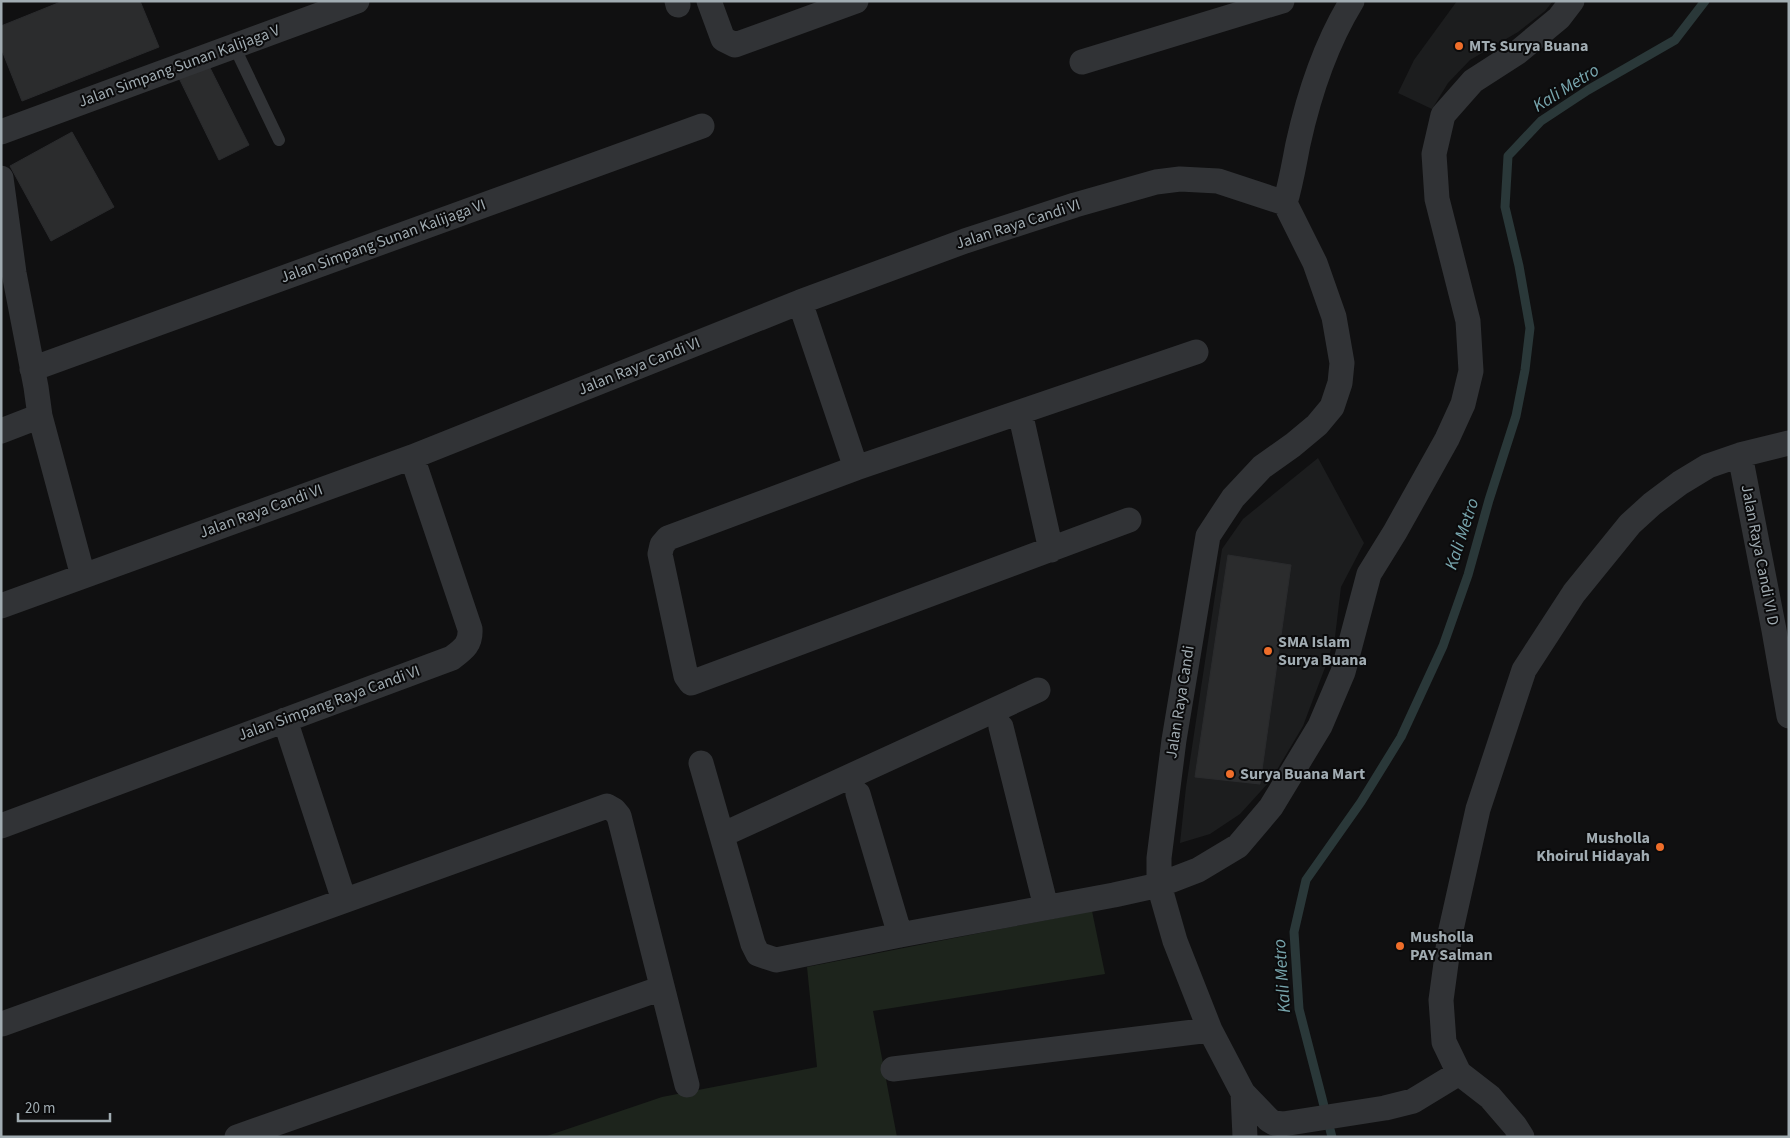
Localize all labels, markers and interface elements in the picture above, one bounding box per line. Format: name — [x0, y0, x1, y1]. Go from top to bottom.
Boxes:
street label: Jalan Simpang Sunan Kalijaga V — [75, 19, 284, 113]
place label: MTs Surya Buana — [1469, 35, 1588, 57]
marker: MTs Surya Buana — [1453, 40, 1465, 52]
water label: Kali Metro — [1528, 58, 1604, 118]
street label: Jalan Raya Candi VI — [953, 193, 1083, 255]
street label: Jalan Simpang Sunan Kalijaga VI — [277, 194, 489, 288]
street label: Jalan Raya Candi VI — [575, 331, 703, 401]
street label: Jalan Raya Candi VI — [196, 478, 326, 544]
street label: Jalan Raya Candi VI D — [1736, 483, 1784, 627]
water label: Kali Metro — [1439, 495, 1485, 573]
place label: SMA Islam Surya Buana — [1278, 631, 1367, 671]
street label: Jalan Raya Candi — [1160, 644, 1200, 760]
marker: SMA Islam Surya Buana — [1262, 645, 1274, 657]
street label: Jalan Simpang Raya Candi VI — [235, 660, 423, 746]
place label: Surya Buana Mart — [1240, 763, 1365, 785]
marker: Surya Buana Mart — [1224, 768, 1236, 780]
place label: Musholla Khoirul Hidayah — [1536, 827, 1650, 867]
marker: Musholla Khoirul Hidayah — [1654, 841, 1666, 853]
place label: Musholla PAY Salman — [1410, 926, 1493, 966]
water label: Kali Metro — [1267, 938, 1297, 1014]
marker: Musholla PAY Salman — [1394, 940, 1406, 952]
scale bar — [18, 1090, 110, 1122]
text: 20 m — [25, 1098, 55, 1119]

